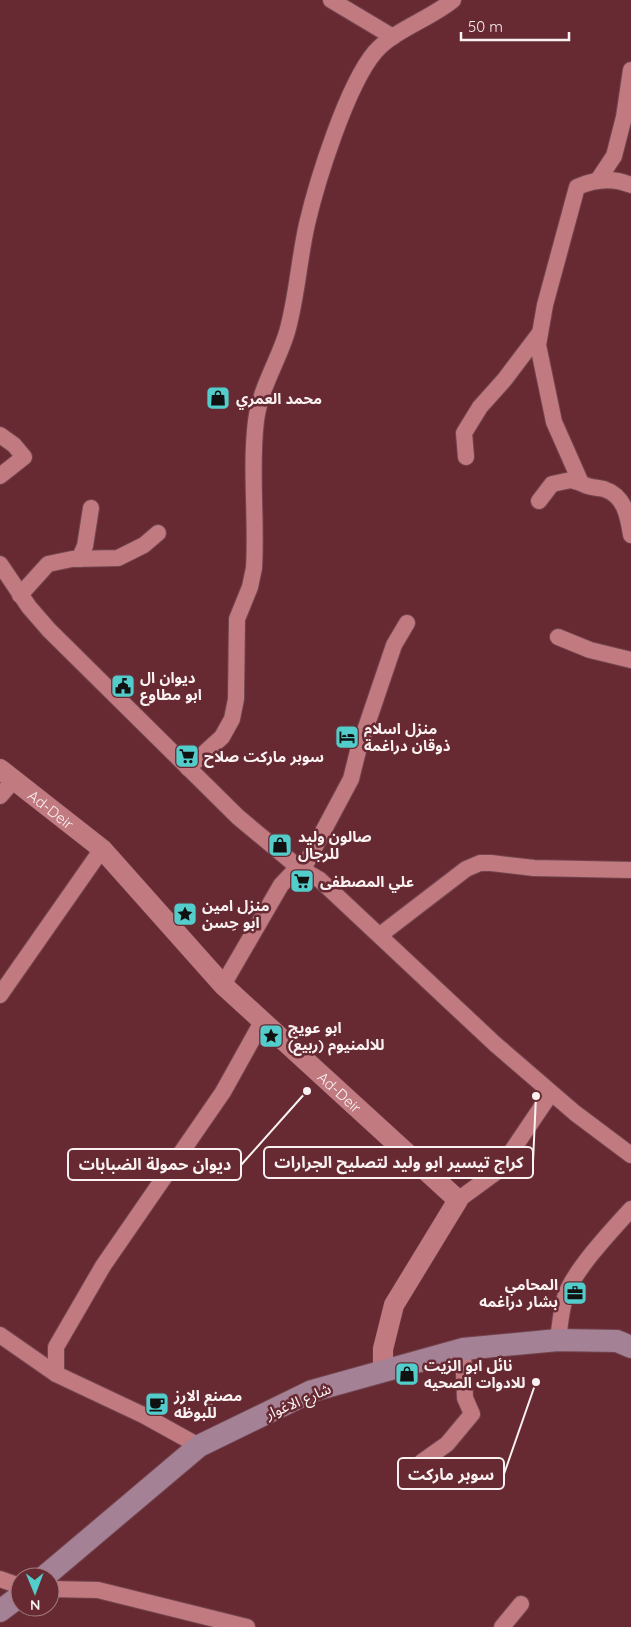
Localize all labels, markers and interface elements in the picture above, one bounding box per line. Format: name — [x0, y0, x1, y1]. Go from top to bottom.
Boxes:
scale bar — [461, 10, 568, 42]
text: 50 m — [468, 17, 503, 36]
shop icon: محمد العمري — [205, 385, 231, 411]
place label: محمد العمري — [236, 389, 322, 410]
place label: ديوان ال ابو مطاوع — [140, 668, 202, 706]
public building icon: ديوان ال ابو مطاوع — [110, 673, 136, 699]
place label: منزل اسلام ذوقان دراغمة — [364, 719, 451, 755]
hotel icon: منزل اسلام ذوقان دراغمة — [334, 724, 360, 750]
supermarket icon: سوبر ماركت صلاح — [174, 743, 200, 769]
place label: سوبر ماركت صلاح — [204, 747, 324, 768]
street label: Ad-Deir — [24, 785, 78, 833]
place label: صالون وليد للرجال — [298, 827, 372, 863]
shop icon: صالون وليد للرجال — [267, 832, 293, 858]
supermarket icon: علي المصطفى — [289, 868, 315, 894]
place label: علي المصطفى — [320, 872, 414, 893]
place label: منزل امين ابو حِسن — [202, 896, 270, 932]
place icon: منزل امين ابو حِسن — [172, 901, 198, 927]
place label: ابو عويج للالمنيوم (ربيع) — [288, 1018, 385, 1056]
place icon: ابو عويج للالمنيوم (ربيع) — [258, 1023, 284, 1049]
street label: Ad-Deir — [314, 1067, 366, 1117]
callout: كراج تيسير ابو وليد لتصليح الجرارات — [264, 1147, 533, 1178]
callout: ديوان حمولة الضبابات — [68, 1149, 241, 1180]
text: كراج تيسير ابو وليد لتصليح الجرارات — [274, 1152, 524, 1175]
text: ديوان حمولة الضبابات — [79, 1154, 231, 1174]
place label: المحامي بشار دراغمه — [479, 1275, 558, 1311]
office icon: المحامي بشار دراغمه — [562, 1280, 588, 1306]
place label: نائل ابو الزيت للادوات الصحيه — [424, 1356, 525, 1392]
shop icon: نائل ابو الزيت للادوات الصحيه — [394, 1361, 420, 1387]
street label: شارع الاغوار — [261, 1379, 335, 1426]
place label: مصنع الارز للبوظه — [173, 1386, 242, 1422]
cafe icon: مصنع الارز للبوظه — [144, 1391, 170, 1417]
callout: سوبر ماركت — [398, 1458, 504, 1489]
text: سوبر ماركت — [408, 1464, 494, 1484]
north arrow — [10, 1567, 60, 1617]
text: N — [30, 1596, 41, 1614]

